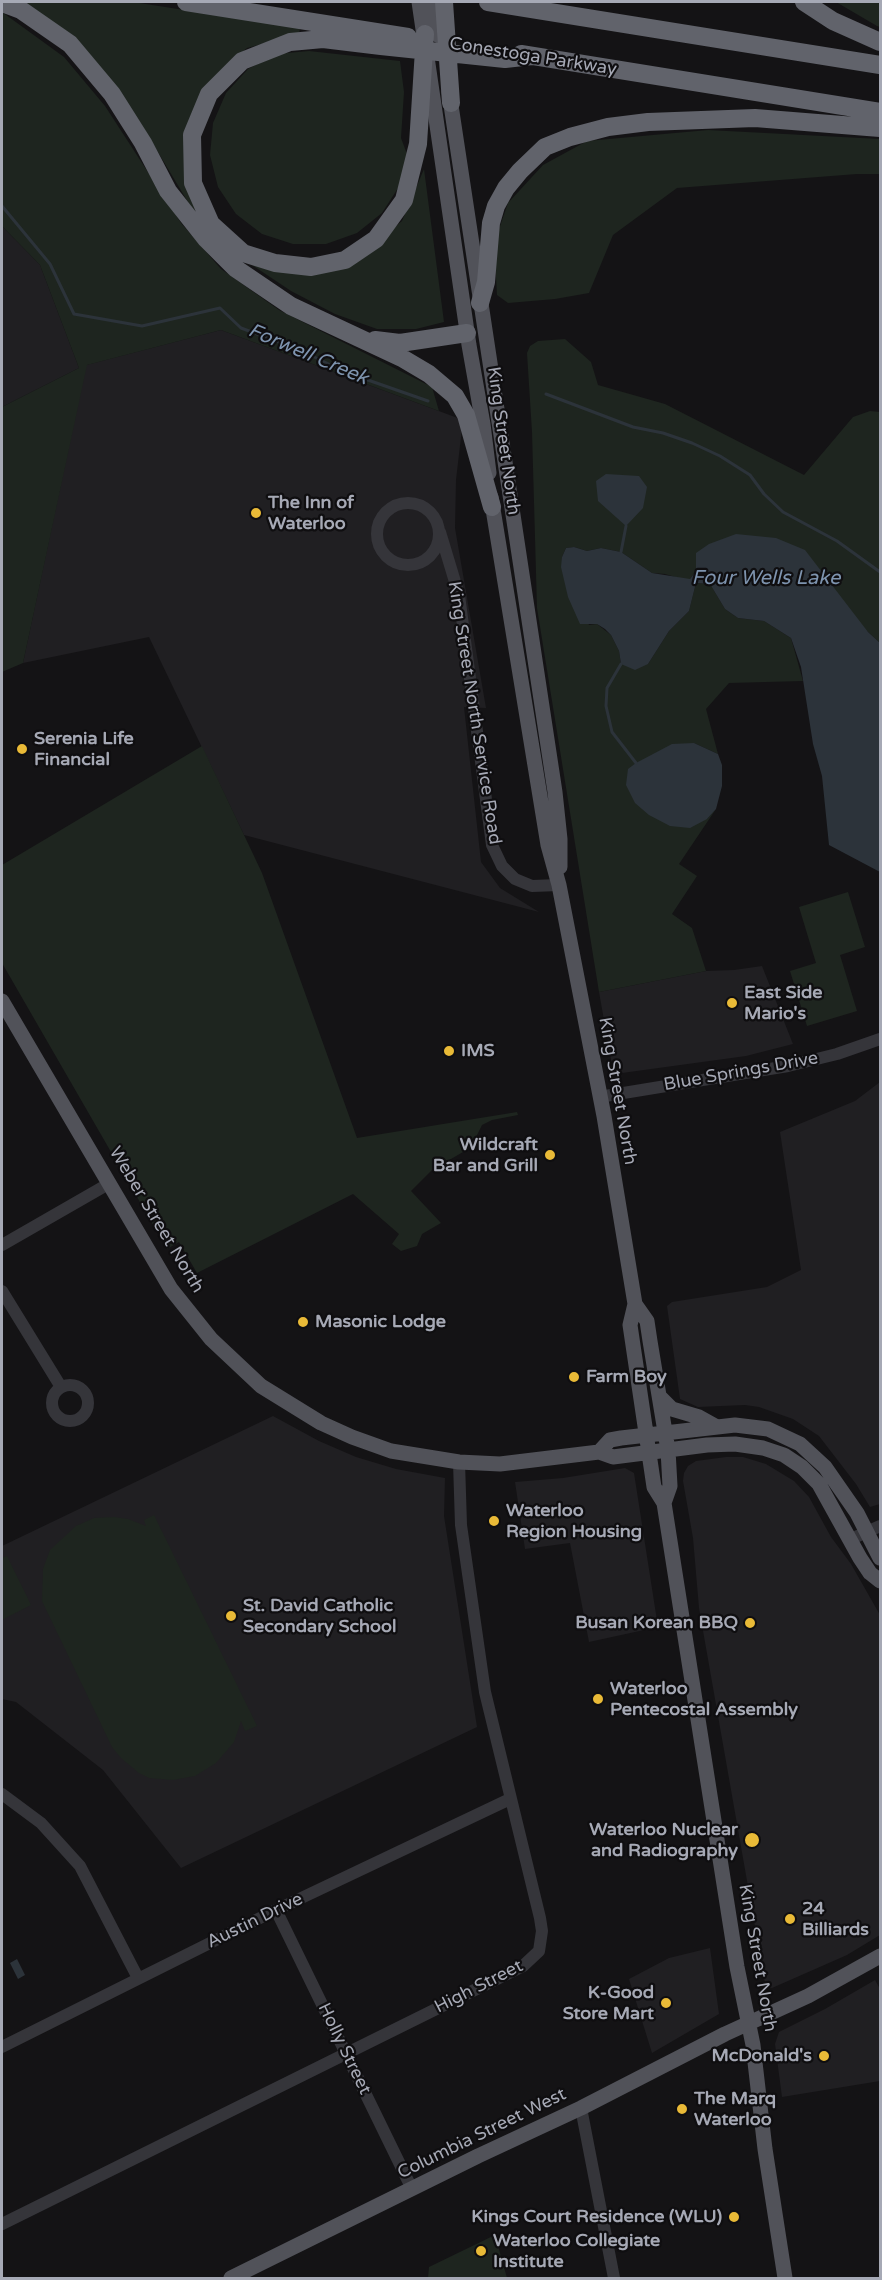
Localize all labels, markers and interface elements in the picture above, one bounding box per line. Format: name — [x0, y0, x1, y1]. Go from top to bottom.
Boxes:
street label: Conestoga Parkway — [448, 33, 618, 81]
water label: Forwell Creek — [244, 319, 372, 391]
street label: King Street North — [482, 365, 524, 517]
place label: The Inn of Waterloo — [268, 492, 354, 534]
marker: The Inn of Waterloo — [249, 506, 263, 520]
water label: Four Wells Lake — [692, 567, 840, 591]
street label: King Street North Service Road — [443, 580, 505, 846]
place label: Serenia Life Financial — [34, 728, 134, 771]
marker: Serenia Life Financial — [15, 742, 29, 756]
place label: East Side Mario's — [744, 982, 823, 1024]
marker: East Side Mario's — [725, 996, 739, 1010]
street label: King Street North — [593, 1015, 641, 1167]
place label: IMS — [461, 1040, 495, 1062]
marker: IMS — [442, 1044, 456, 1058]
street label: Blue Springs Drive — [662, 1048, 820, 1096]
place label: Wildcraft Bar and Grill — [433, 1134, 538, 1176]
street label: Weber Street North — [104, 1143, 208, 1297]
marker: Wildcraft Bar and Grill — [543, 1148, 557, 1162]
place label: Masonic Lodge — [315, 1311, 446, 1333]
marker: Masonic Lodge — [296, 1315, 310, 1329]
place label: Farm Boy — [586, 1366, 667, 1388]
marker: Farm Boy — [567, 1370, 581, 1384]
place label: Waterloo Region Housing — [506, 1500, 642, 1543]
marker: Waterloo Region Housing — [487, 1514, 501, 1528]
place label: St. David Catholic Secondary School — [243, 1595, 396, 1638]
marker: St. David Catholic Secondary School — [224, 1609, 238, 1623]
place label: Busan Korean BBQ — [575, 1612, 738, 1634]
marker: Busan Korean BBQ — [743, 1616, 757, 1630]
place label: Waterloo Pentecostal Assembly — [610, 1678, 798, 1720]
marker: Waterloo Pentecostal Assembly — [591, 1692, 605, 1706]
place label: Waterloo Nuclear and Radiography — [589, 1819, 738, 1862]
marker: Waterloo Nuclear and Radiography — [743, 1831, 761, 1849]
street label: King Street North — [733, 1882, 781, 2034]
street label: Austin Drive — [204, 1888, 306, 1954]
place label: 24 Billiards — [802, 1898, 869, 1940]
marker: 24 Billiards — [783, 1912, 797, 1926]
street label: High Street — [431, 1956, 527, 2018]
place label: K-Good Store Mart — [563, 1982, 654, 2024]
marker: K-Good Store Mart — [659, 1996, 673, 2010]
street label: Holly Street — [313, 2000, 375, 2098]
place label: McDonald's — [712, 2045, 812, 2067]
marker: McDonald's — [817, 2049, 831, 2063]
street label: Columbia Street West — [394, 2084, 570, 2184]
place label: The Marq Waterloo — [694, 2088, 776, 2130]
marker: The Marq Waterloo — [675, 2102, 689, 2116]
place label: Kings Court Residence (WLU) — [471, 2206, 722, 2228]
marker: Kings Court Residence (WLU) — [727, 2210, 741, 2224]
place label: Waterloo Collegiate Institute — [493, 2230, 660, 2272]
marker: Waterloo Collegiate Institute — [474, 2244, 488, 2258]

